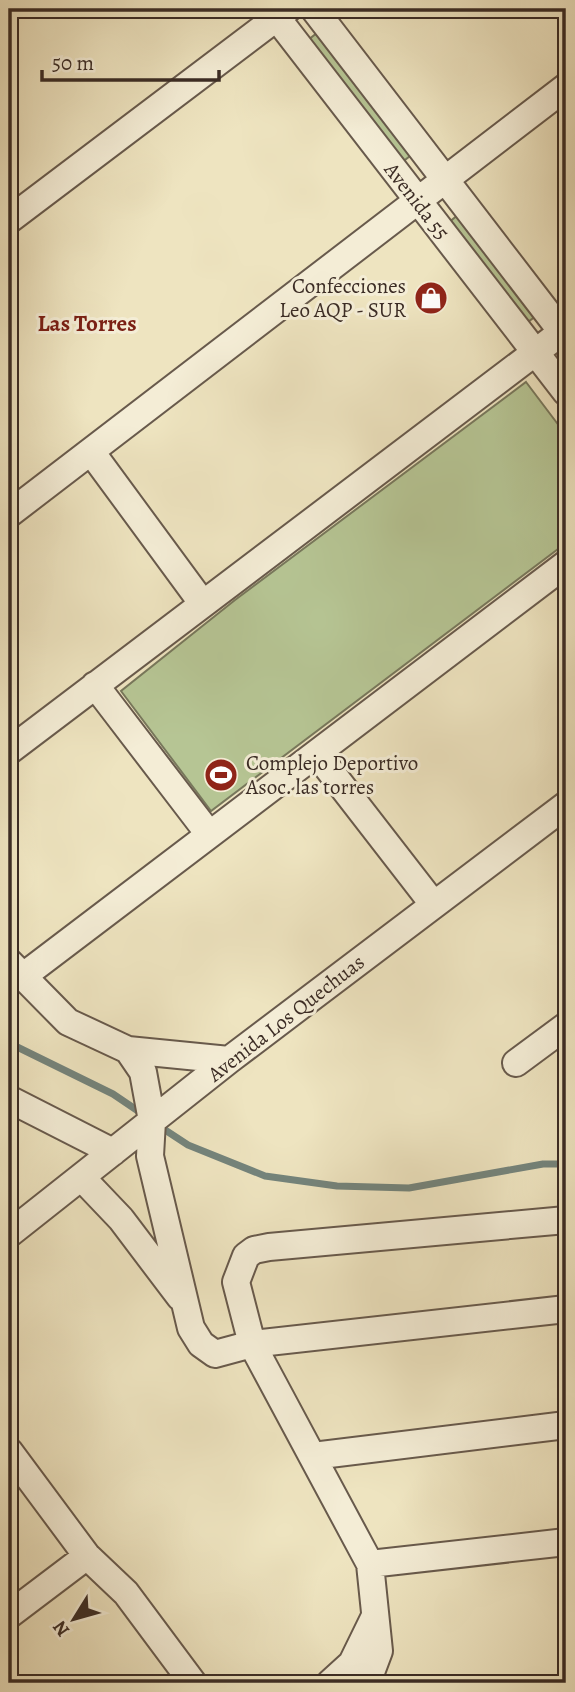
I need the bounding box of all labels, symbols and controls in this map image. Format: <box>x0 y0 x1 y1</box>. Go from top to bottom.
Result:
scale bar <box>42 38 219 82</box>
text: 50 m <box>52 49 94 77</box>
street label: Avenida 55 <box>377 156 456 245</box>
place label: Confecciones Leo AQP - SUR <box>279 272 406 324</box>
shop icon: Confecciones Leo AQP - SUR <box>412 279 450 317</box>
district label: Las Torres <box>37 308 137 339</box>
place label: Complejo Deportivo Asoc. las torres <box>245 749 418 801</box>
sports icon: Complejo Deportivo Asoc. las torres <box>202 756 240 794</box>
street label: Avenida Los Quechuas <box>201 948 370 1089</box>
north arrow <box>38 1584 108 1654</box>
text: N <box>47 1615 76 1642</box>

